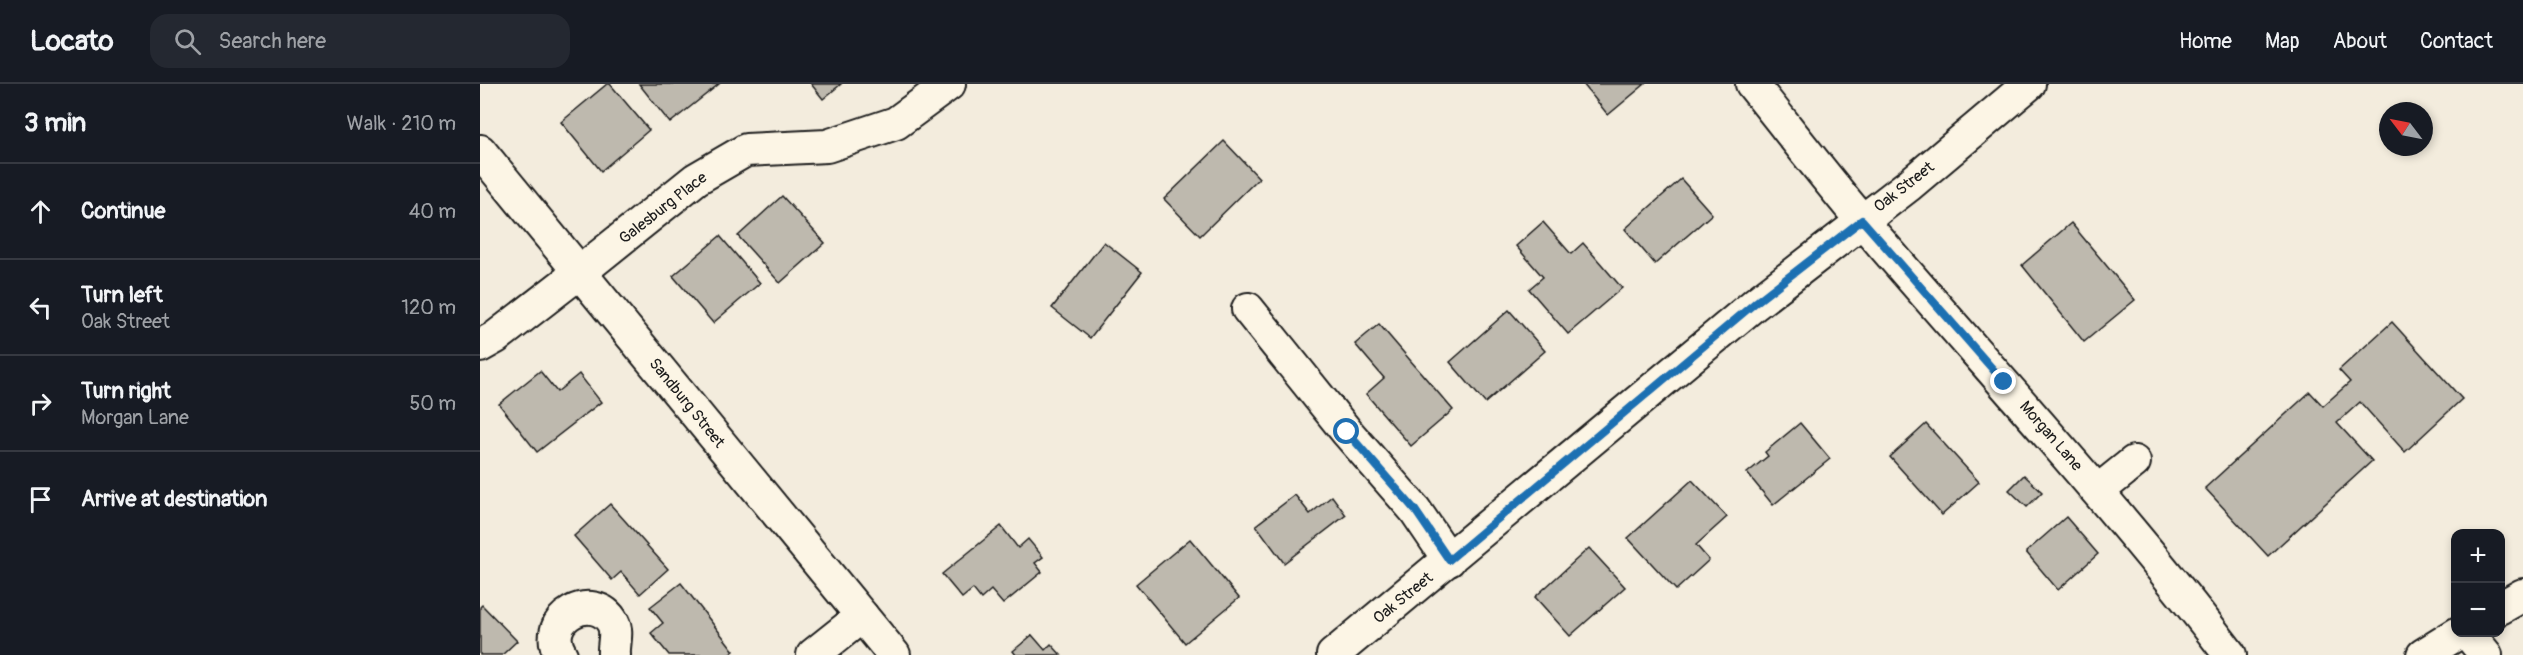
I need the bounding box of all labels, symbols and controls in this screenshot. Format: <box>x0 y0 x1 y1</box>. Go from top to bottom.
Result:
search box <box>150 14 570 68</box>
text: Locato <box>30 24 114 59</box>
icon: search <box>171 25 204 58</box>
text: Search here <box>219 27 326 55</box>
text: Home <box>2179 28 2232 55</box>
text: Map <box>2265 28 2300 55</box>
text: About <box>2333 28 2387 55</box>
text: Contact <box>2420 28 2493 55</box>
north arrow <box>2379 102 2433 156</box>
text: 3 min <box>24 107 86 139</box>
text: Walk · 210 m <box>347 111 456 136</box>
street label: Oak Street <box>1870 157 1939 217</box>
street label: Galesburg Place <box>615 167 711 249</box>
icon: ahead <box>24 195 57 228</box>
text: Continue <box>81 197 165 225</box>
text: 40 m <box>409 199 456 224</box>
text: Turn left <box>81 281 163 309</box>
icon: left <box>24 291 57 324</box>
text: 120 m <box>401 295 456 320</box>
text: Oak Street <box>81 309 170 334</box>
street label: Sandburg Street <box>645 354 730 452</box>
route end <box>1990 368 2016 394</box>
text: Turn right <box>81 377 171 405</box>
icon: right <box>24 387 57 420</box>
text: 50 m <box>409 391 456 416</box>
street label: Morgan Lane <box>2015 397 2087 475</box>
text: Morgan Lane <box>81 405 189 430</box>
route start <box>1333 418 1359 444</box>
icon: arrive <box>24 483 57 516</box>
text: Arrive at destination <box>81 485 267 513</box>
map controls <box>2451 529 2505 637</box>
button: + <box>2451 529 2505 583</box>
street label: Oak Street <box>1369 567 1437 628</box>
button: − <box>2451 583 2505 637</box>

